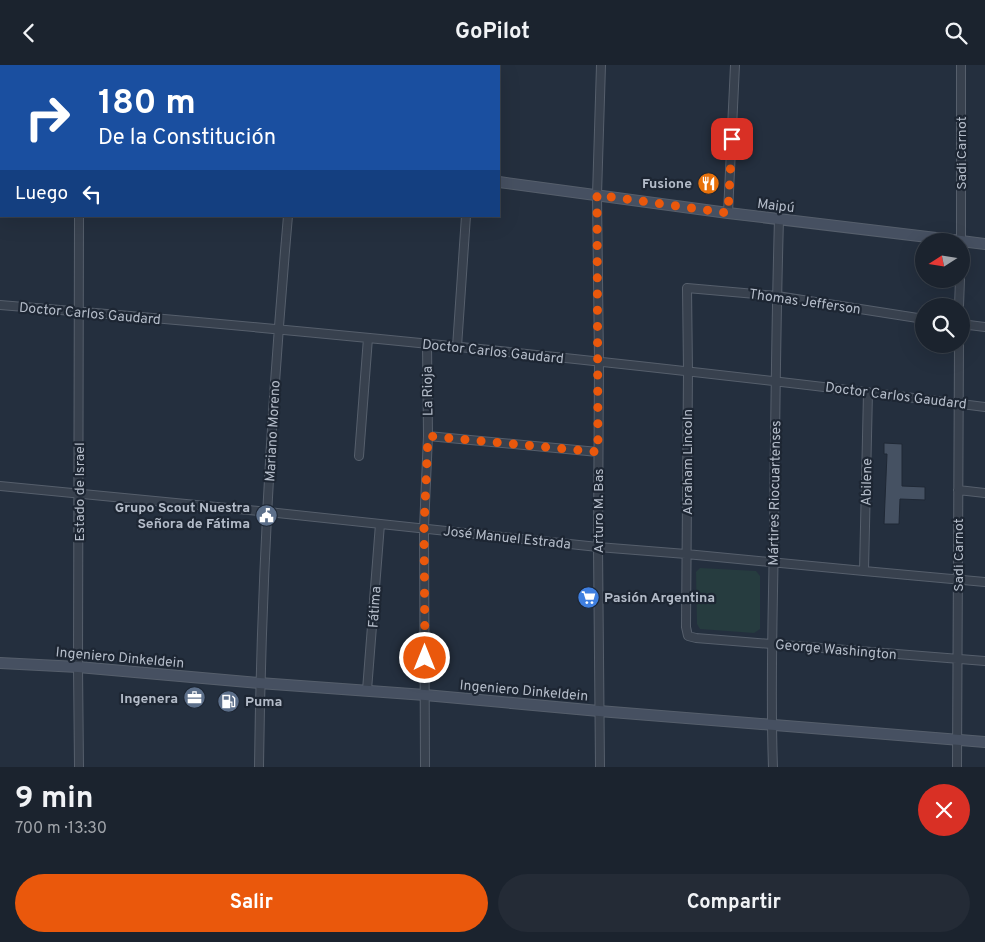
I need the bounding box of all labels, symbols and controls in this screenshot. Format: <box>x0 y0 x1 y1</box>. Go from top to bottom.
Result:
icon: back <box>15 19 43 47</box>
text: GoPilot <box>455 19 530 46</box>
icon: search <box>942 19 970 47</box>
text: 180 m <box>98 82 196 126</box>
icon: right <box>15 85 80 150</box>
street label: Sadi Carnot <box>954 116 971 190</box>
pin <box>711 118 753 160</box>
text: De la Constitución <box>98 125 276 152</box>
icon: arrive <box>718 125 746 153</box>
restaurant icon: Fusione <box>696 171 720 195</box>
place label: Fusione <box>642 176 692 193</box>
icon: left <box>78 180 106 208</box>
text: Luego <box>15 182 68 206</box>
street label: Maipú <box>756 196 795 217</box>
north arrow <box>915 233 970 287</box>
map controls <box>915 233 970 353</box>
street label: Thomas Jefferson <box>748 286 862 319</box>
button: search <box>915 298 970 353</box>
street label: Doctor Carlos Gaudard <box>18 300 161 329</box>
street label: Doctor Carlos Gaudard <box>421 337 564 368</box>
street label: La Rioja <box>420 366 437 416</box>
street label: Doctor Carlos Gaudard <box>824 379 967 414</box>
street label: Mariano Moreno <box>262 380 285 482</box>
street label: Abraham Lincoln <box>680 409 697 515</box>
street label: Mártires Riocuartenses <box>766 420 785 566</box>
street label: Estado de Israel <box>72 442 89 542</box>
street label: Abilene <box>859 458 876 506</box>
street label: Arturo M. Bas <box>591 468 608 554</box>
place label: Grupo Scout Nuestra Señora de Fátima <box>115 500 250 533</box>
public building icon: Grupo Scout Nuestra Señora de Fátima <box>254 503 278 527</box>
street label: Sadi Carnot <box>951 518 968 592</box>
street label: José Manuel Estrada <box>442 523 572 554</box>
supermarket icon: Pasión Argentina <box>576 585 600 609</box>
street label: Fátima <box>366 586 385 629</box>
place label: Pasión Argentina <box>604 590 715 607</box>
position arrow <box>398 631 450 683</box>
street label: George Washington <box>774 637 897 664</box>
street label: Ingeniero Dinkeldein <box>55 644 185 673</box>
street label: Ingeniero Dinkeldein <box>459 677 589 706</box>
office icon: Ingenera <box>182 686 206 710</box>
fuel station icon: Puma <box>217 689 241 713</box>
place label: Ingenera <box>120 691 178 708</box>
place label: Puma <box>245 694 282 711</box>
text: 9 min <box>15 781 93 818</box>
button: close <box>918 784 970 836</box>
text: 700 m · 13:30 <box>15 819 107 839</box>
button: Salir <box>15 874 488 932</box>
button: Compartir <box>498 874 970 932</box>

